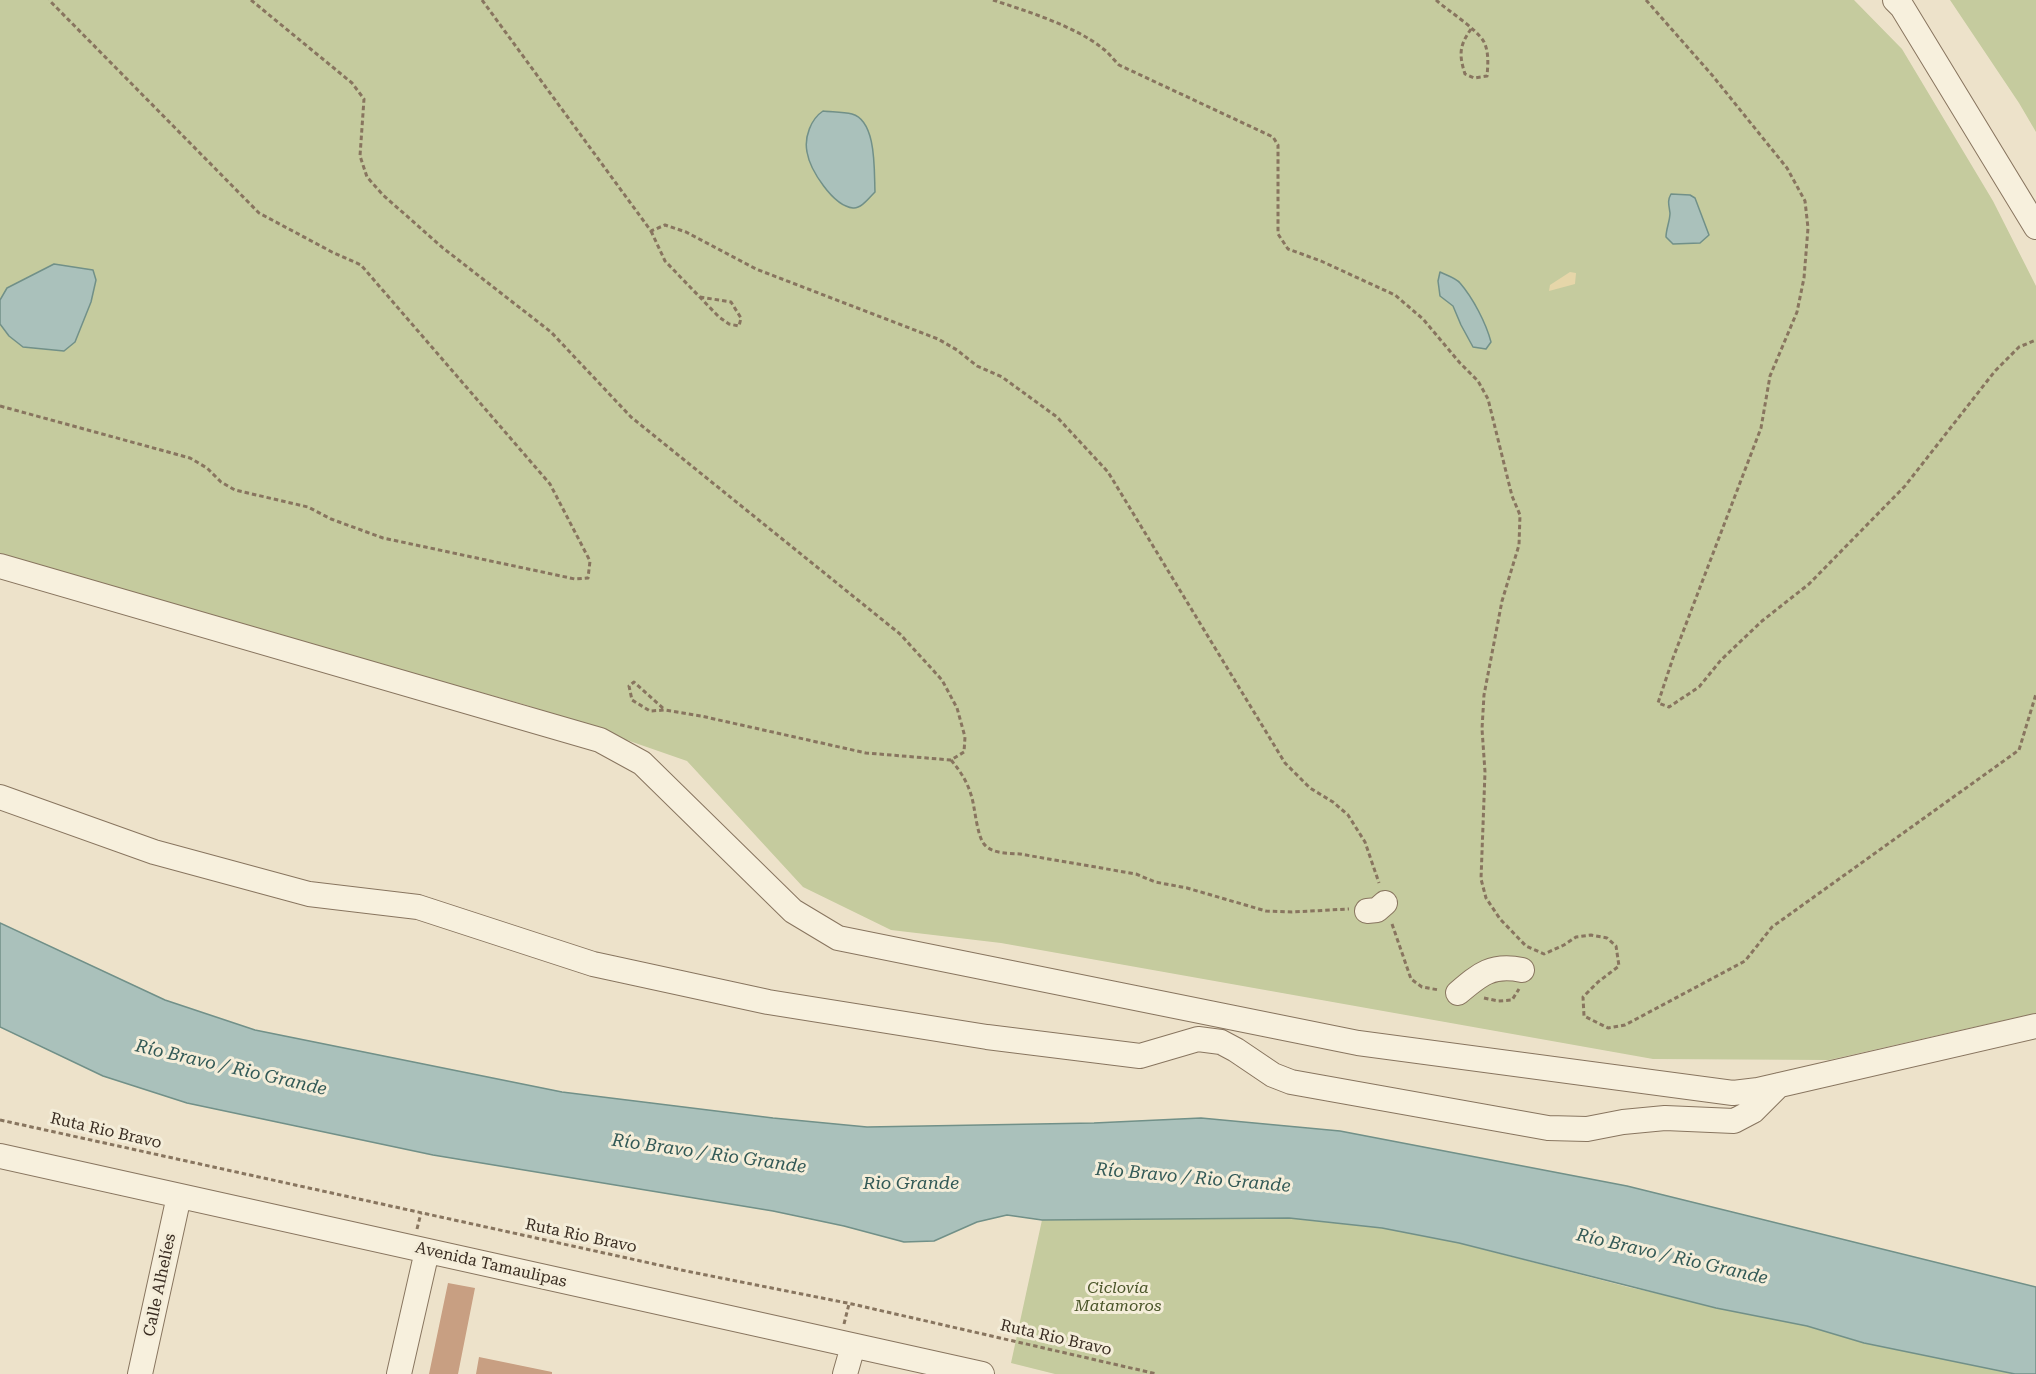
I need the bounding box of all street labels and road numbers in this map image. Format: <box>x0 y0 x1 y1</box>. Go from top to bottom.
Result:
street label: Ruta Rio Bravo <box>48 1109 164 1153</box>
street label: Ruta Rio Bravo <box>523 1215 639 1257</box>
street label: Calle Alhelíes <box>140 1232 180 1338</box>
street label: Avenida Tamaulipas <box>413 1238 569 1292</box>
street label: Ruta Rio Bravo <box>998 1316 1114 1360</box>

